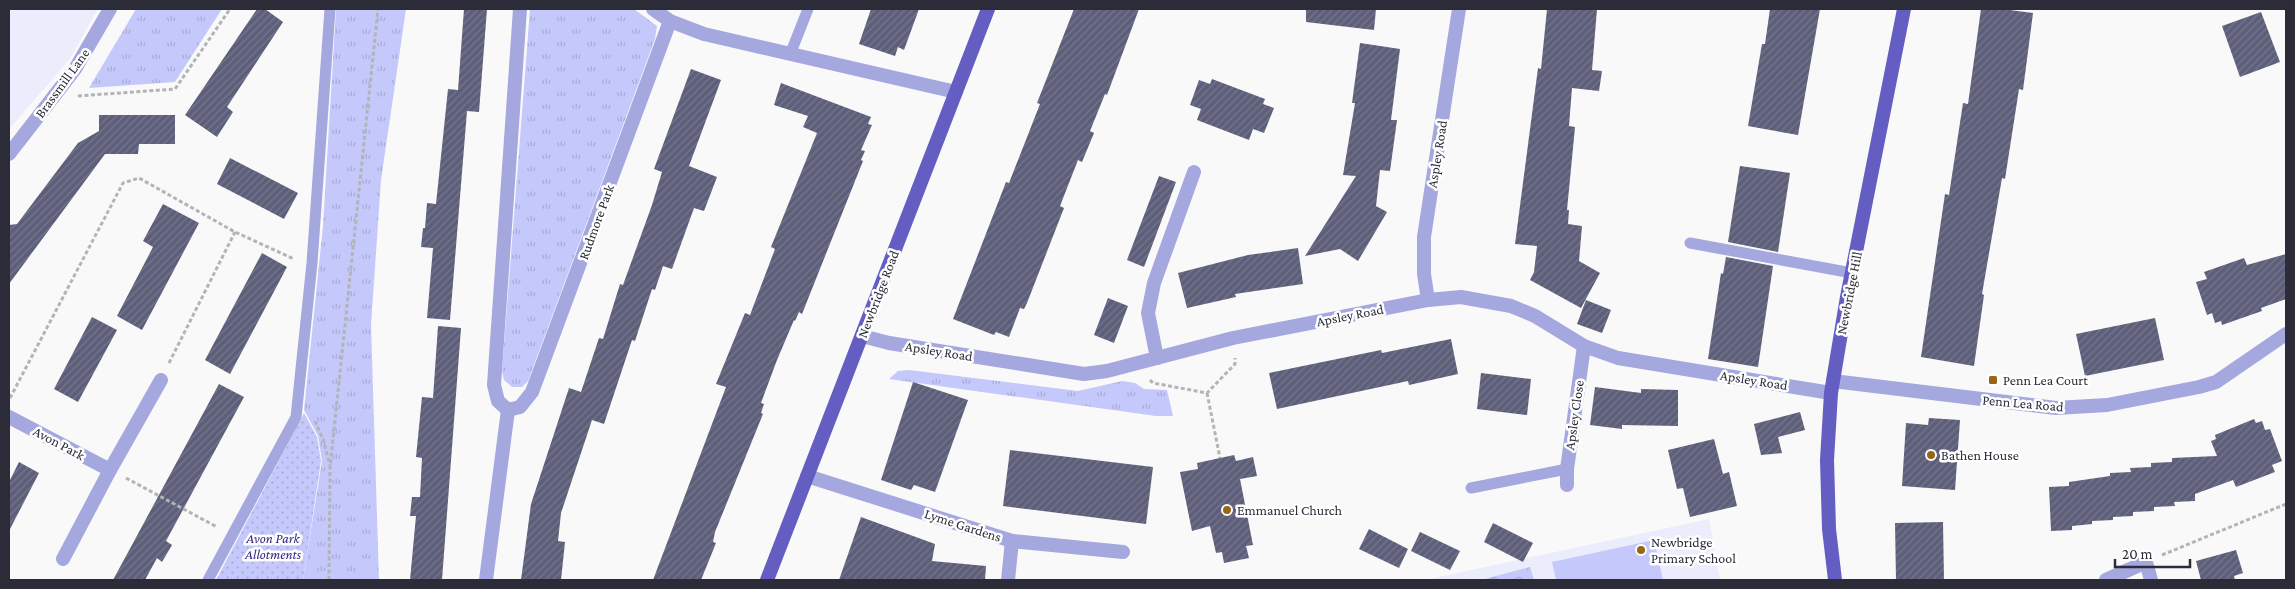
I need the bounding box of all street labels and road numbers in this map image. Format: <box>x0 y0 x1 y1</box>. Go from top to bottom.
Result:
street label: Brassmill Lane <box>31 45 93 121</box>
street label: Aspley Road <box>1424 119 1450 189</box>
street label: Rudmore Park <box>575 182 617 262</box>
street label: Newbridge Road <box>854 247 902 340</box>
street label: Newbridge Hill <box>1833 250 1865 336</box>
street label: Apsley Road <box>1315 301 1386 329</box>
street label: Apsley Road <box>904 338 974 364</box>
street label: Apsley Road <box>1719 367 1789 393</box>
street label: Apsley Close <box>1561 379 1587 451</box>
street label: Penn Lea Road <box>1982 391 2065 415</box>
street label: Avon Park <box>31 423 88 463</box>
street label: Lyme Gardens <box>923 505 1003 545</box>

